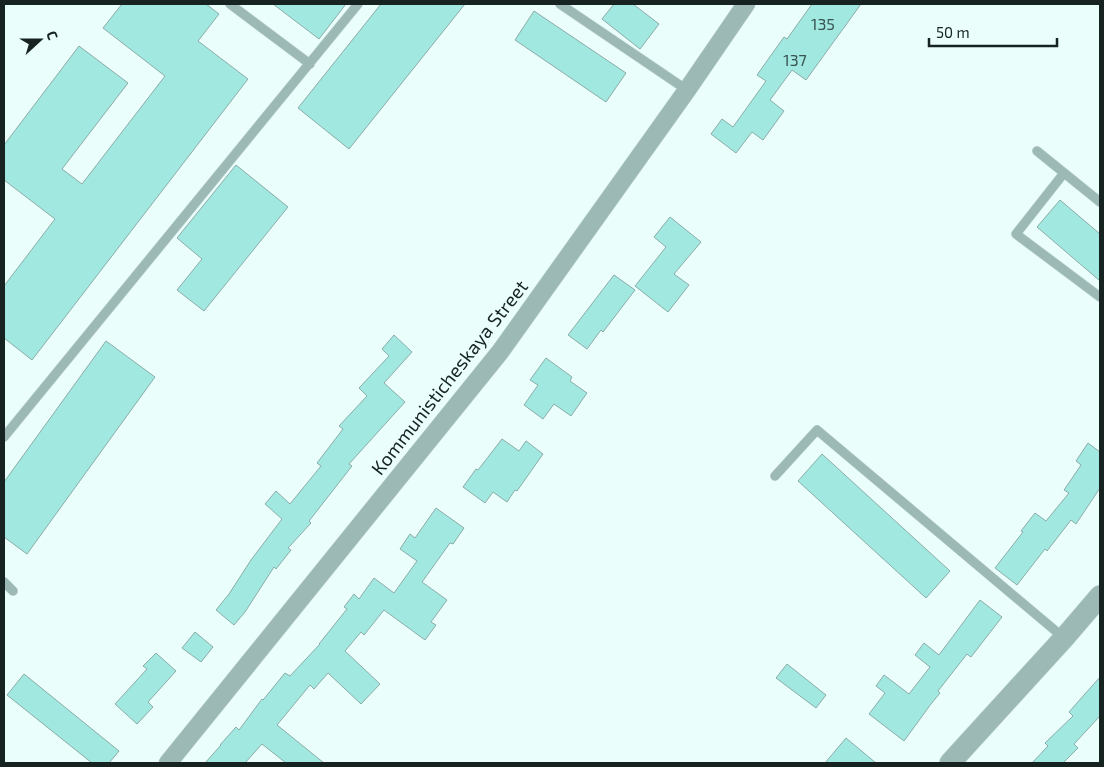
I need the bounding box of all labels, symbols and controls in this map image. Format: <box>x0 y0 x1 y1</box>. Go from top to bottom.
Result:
house number: 135 <box>811 14 835 33</box>
north arrow <box>15 15 65 65</box>
scale bar <box>929 15 1056 47</box>
text: 50 m <box>936 23 970 41</box>
text: С <box>43 28 62 42</box>
house number: 137 <box>783 50 807 69</box>
street label: Kommunisticheskaya Street <box>366 275 532 479</box>

